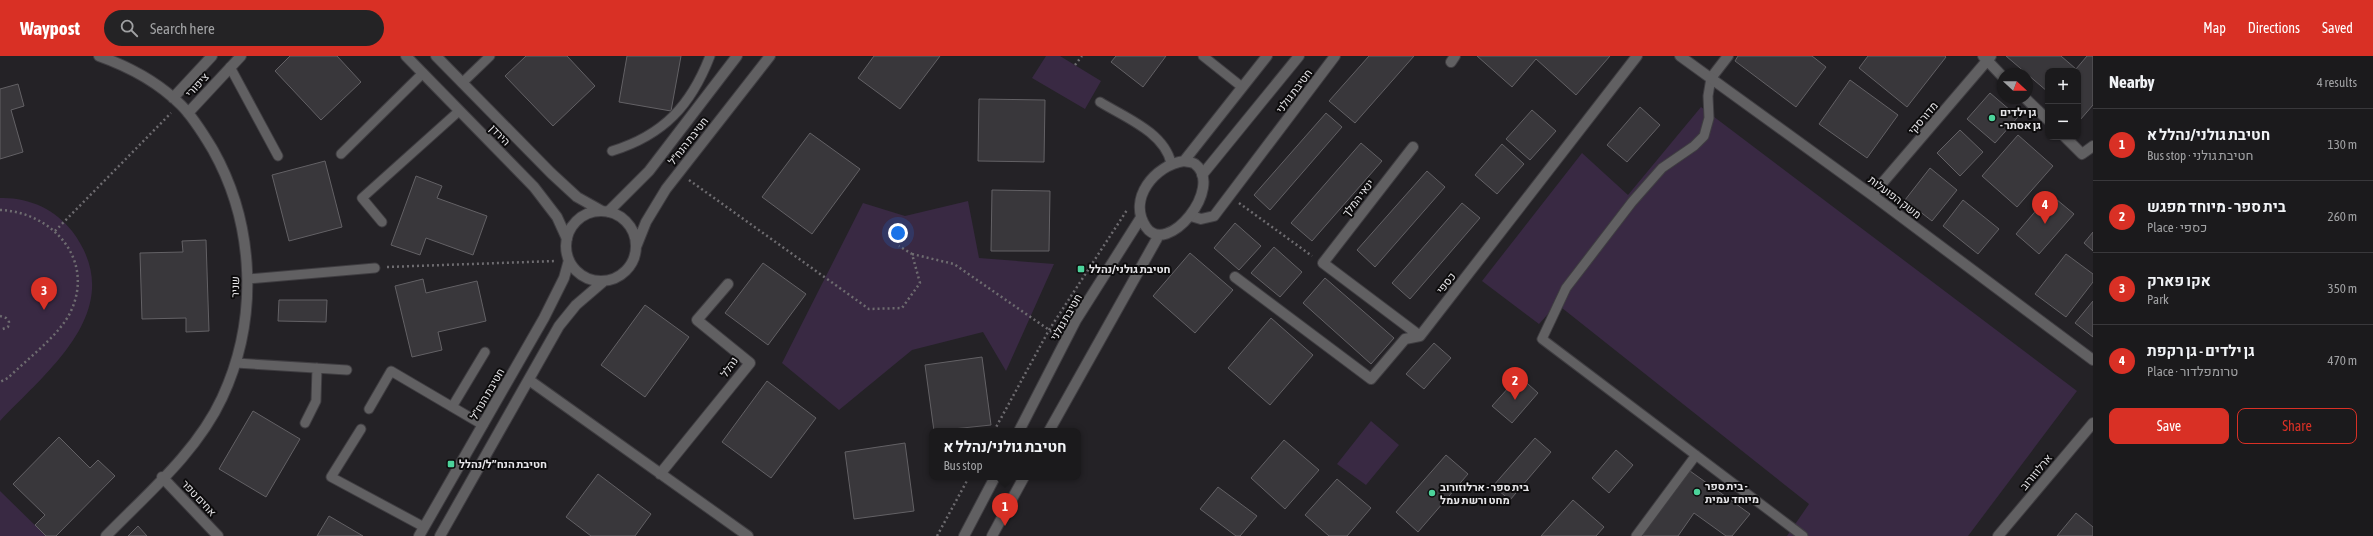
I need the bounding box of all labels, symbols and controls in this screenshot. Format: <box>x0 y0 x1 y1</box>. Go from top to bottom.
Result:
search box <box>104 10 384 46</box>
text: Waypost <box>20 17 80 39</box>
icon: search <box>118 17 140 39</box>
text: Search here <box>150 20 215 37</box>
text: Map <box>2203 20 2226 36</box>
text: Directions <box>2248 20 2300 36</box>
text: Saved <box>2322 20 2353 36</box>
street label: חטיבת גולני <box>1274 67 1314 115</box>
north arrow <box>1997 68 2033 104</box>
map controls <box>2045 68 2081 140</box>
button: + <box>2045 68 2081 104</box>
street label: ציפורי <box>183 71 211 99</box>
text: Nearby <box>2109 72 2155 92</box>
text: 4 results <box>2317 75 2357 90</box>
street label: מדורסקי <box>1906 100 1940 136</box>
button: − <box>2045 104 2081 140</box>
place label: גן ילדים - גן אסתר <box>2000 106 2041 131</box>
marker: גן ילדים - גן אסתר <box>1987 113 1997 123</box>
street label: חטיבת הנח״ל <box>666 115 710 167</box>
street label: הירדן <box>487 122 513 148</box>
text: חטיבת גולני/נהלל א <box>2147 126 2270 143</box>
text: 1 <box>2119 137 2125 152</box>
text: 130 m <box>2328 137 2357 152</box>
text: Bus stop · חטיבת גולני <box>2147 148 2253 163</box>
street label: משק הפועלות <box>1866 173 1924 221</box>
street label: ינאי המלך <box>1340 177 1376 219</box>
pin: 4 <box>2032 191 2058 224</box>
text: בית ספר - מיוחד מפגש <box>2147 198 2286 215</box>
text: 2 <box>2119 209 2125 224</box>
text: 260 m <box>2328 209 2357 224</box>
text: Place · כספי <box>2147 220 2207 235</box>
your location <box>888 223 908 243</box>
place label: חטיבת גולני/נהלל <box>1089 263 1170 275</box>
marker: חטיבת גולני/נהלל <box>1076 264 1086 274</box>
street label: כספי <box>1434 270 1458 296</box>
text: אקו פארק <box>2147 272 2211 289</box>
street label: שניר <box>229 276 241 298</box>
pin: 3 <box>31 277 57 310</box>
text: 3 <box>2119 281 2125 296</box>
text: 350 m <box>2328 281 2357 296</box>
street label: חטיבת גולני <box>1048 292 1084 342</box>
text: Park <box>2147 292 2169 307</box>
text: גן ילדים - גן רקפת <box>2147 342 2255 359</box>
text: 4 <box>2119 353 2125 368</box>
text: 470 m <box>2328 353 2357 368</box>
street label: נהלל <box>718 355 740 379</box>
text: Place · טרומפלדור <box>2147 364 2238 379</box>
street label: חטיבת הנח"ל <box>467 366 507 422</box>
pin: 2 <box>1502 367 1528 400</box>
button: Save <box>2109 408 2229 444</box>
button: Share <box>2237 408 2357 444</box>
popup <box>929 428 1081 480</box>
text: חטיבת גולני/נהלל א <box>943 438 1067 455</box>
street label: ארלוזורוב <box>2018 452 2054 492</box>
place label: חטיבת הנח״ל/נהלל <box>459 458 547 470</box>
text: Bus stop <box>943 458 983 473</box>
marker: חטיבת הנח״ל/נהלל <box>446 459 456 469</box>
street label: אחים טפר <box>179 478 219 518</box>
place label: בית ספר - מיוחד עמית <box>1705 480 1759 505</box>
place label: בית ספר - ארלוזורוב מחט ורשת עמל <box>1440 481 1529 506</box>
marker: בית ספר - מיוחד עמית <box>1692 487 1702 497</box>
marker: בית ספר - ארלוזורוב מחט ורשת עמל <box>1427 488 1437 498</box>
pin: 1 <box>992 493 1018 526</box>

